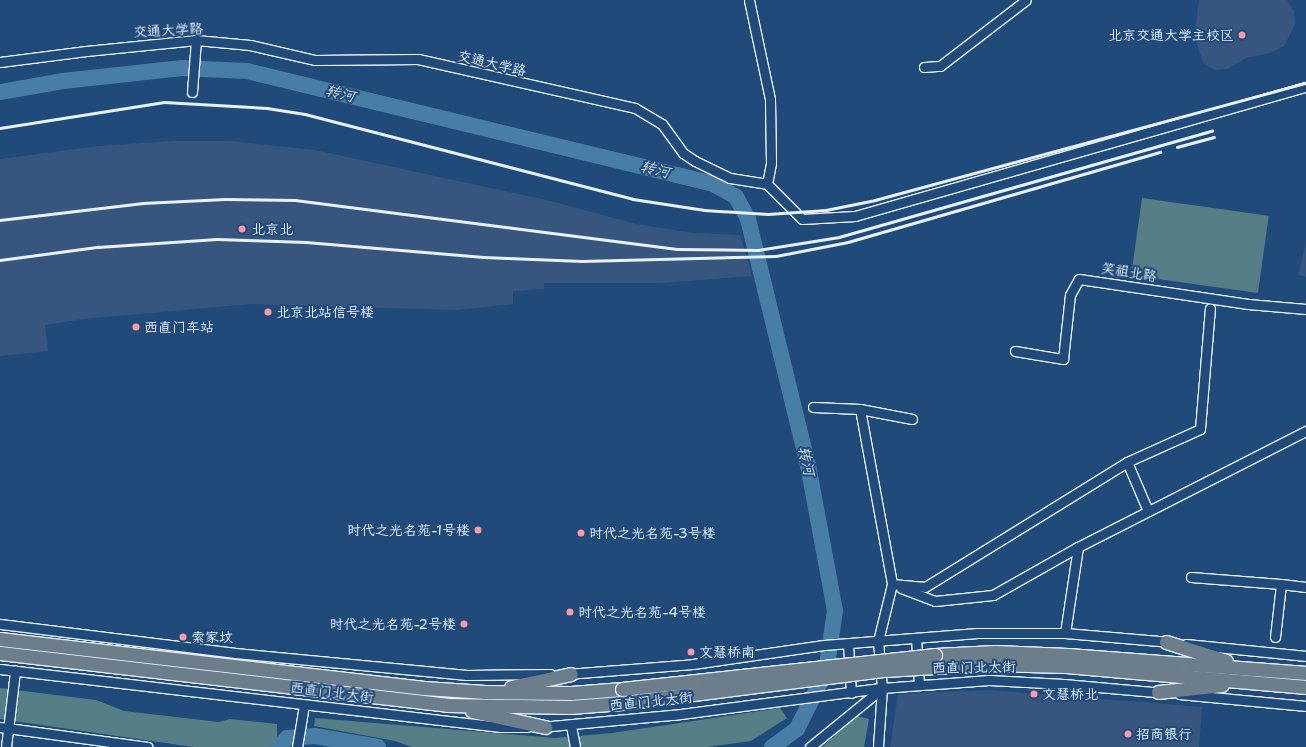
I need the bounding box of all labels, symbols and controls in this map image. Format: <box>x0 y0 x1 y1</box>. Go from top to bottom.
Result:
street label: 交通大学路 <box>133 20 203 40</box>
place label: 北京交通大学主校区 <box>1108 27 1234 43</box>
marker: 北京交通大学主校区 <box>1237 30 1247 40</box>
street label: 交通大学路 <box>456 47 528 79</box>
water label: 转河 <box>323 82 357 106</box>
water label: 转河 <box>638 158 672 182</box>
place label: 北京北 <box>251 221 293 237</box>
marker: 北京北 <box>236 223 248 235</box>
street label: 笑祖北路 <box>1100 259 1158 285</box>
place label: 北京北站信号楼 <box>276 304 374 320</box>
marker: 北京北站信号楼 <box>263 307 273 317</box>
place label: 西直门车站 <box>144 319 214 335</box>
marker: 西直门车站 <box>131 322 141 332</box>
water label: 转河 <box>794 444 818 478</box>
place label: 时代之光名苑-1号楼 <box>347 522 470 538</box>
marker: 时代之光名苑-1号楼 <box>473 525 483 535</box>
place label: 时代之光名苑-3号楼 <box>589 525 716 541</box>
marker: 时代之光名苑-3号楼 <box>576 528 586 538</box>
place label: 时代之光名苑-4号楼 <box>578 604 706 620</box>
marker: 时代之光名苑-4号楼 <box>565 607 575 617</box>
place label: 时代之光名苑-2号楼 <box>330 616 456 632</box>
marker: 时代之光名苑-2号楼 <box>459 619 469 629</box>
place label: 索家坟 <box>191 629 233 645</box>
marker: 索家坟 <box>178 632 188 642</box>
place label: 文慧桥南 <box>699 644 755 660</box>
marker: 文慧桥南 <box>686 647 696 657</box>
street label: 西直门北大街 <box>932 658 1016 676</box>
street label: 西直门北大街 <box>289 679 375 705</box>
place label: 文慧桥北 <box>1042 686 1098 702</box>
street label: 西直门北大街 <box>608 688 694 714</box>
marker: 文慧桥北 <box>1029 689 1039 699</box>
place label: 招商银行 <box>1136 726 1192 742</box>
marker: 招商银行 <box>1123 729 1133 739</box>

